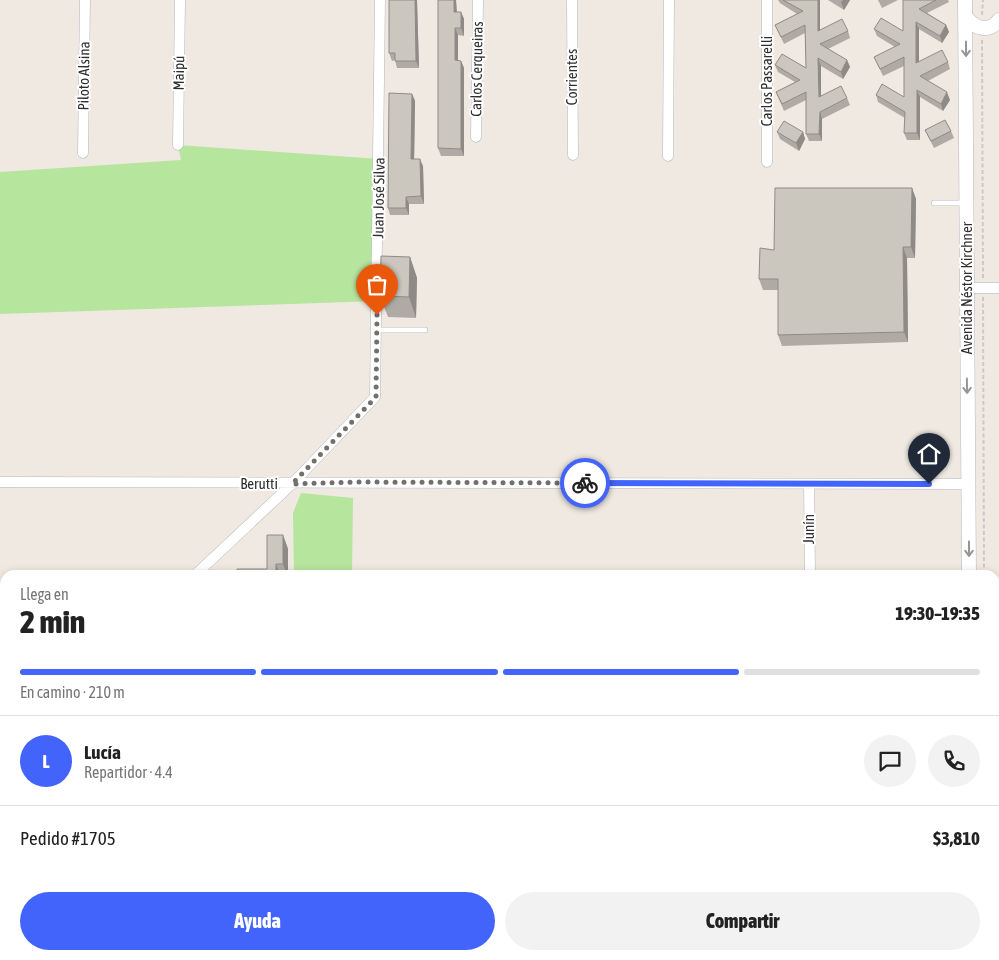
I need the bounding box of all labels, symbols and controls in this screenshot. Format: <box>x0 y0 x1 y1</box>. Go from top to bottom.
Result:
street label: Carlos Cerqueiras <box>467 21 486 117</box>
street label: Carlos Passarelli <box>758 36 775 126</box>
one-way arrow <box>961 40 971 56</box>
street label: Piloto Alsina <box>74 41 93 111</box>
street label: Corrientes <box>563 49 580 105</box>
street label: Maipú <box>170 55 187 91</box>
street label: Juan José Silva <box>369 157 388 239</box>
street label: Avenida Néstor Kirchner <box>958 221 975 354</box>
pin <box>356 264 398 315</box>
icon: bag <box>363 271 391 299</box>
one-way arrow <box>963 378 972 394</box>
pin <box>908 433 950 484</box>
icon: home <box>915 440 943 468</box>
courier <box>560 458 610 508</box>
icon: bike <box>571 469 599 497</box>
street label: Berutti <box>240 475 278 492</box>
street label: Junín <box>800 514 817 544</box>
one-way arrow <box>964 540 974 556</box>
text: Llega en <box>20 585 69 603</box>
text: 19:30–19:35 <box>895 602 980 624</box>
text: 2 min <box>20 603 85 640</box>
text: En camino · 210 m <box>20 683 125 701</box>
button: chat <box>864 735 916 787</box>
button: phone <box>928 735 980 787</box>
text: Lucía <box>84 741 121 763</box>
text: L <box>42 750 50 772</box>
text: Repartidor · 4.4 <box>84 763 173 781</box>
text: Pedido #1705 <box>20 827 116 849</box>
text: $3,810 <box>933 827 980 849</box>
button: Ayuda <box>20 892 495 950</box>
button: Compartir <box>505 892 980 950</box>

